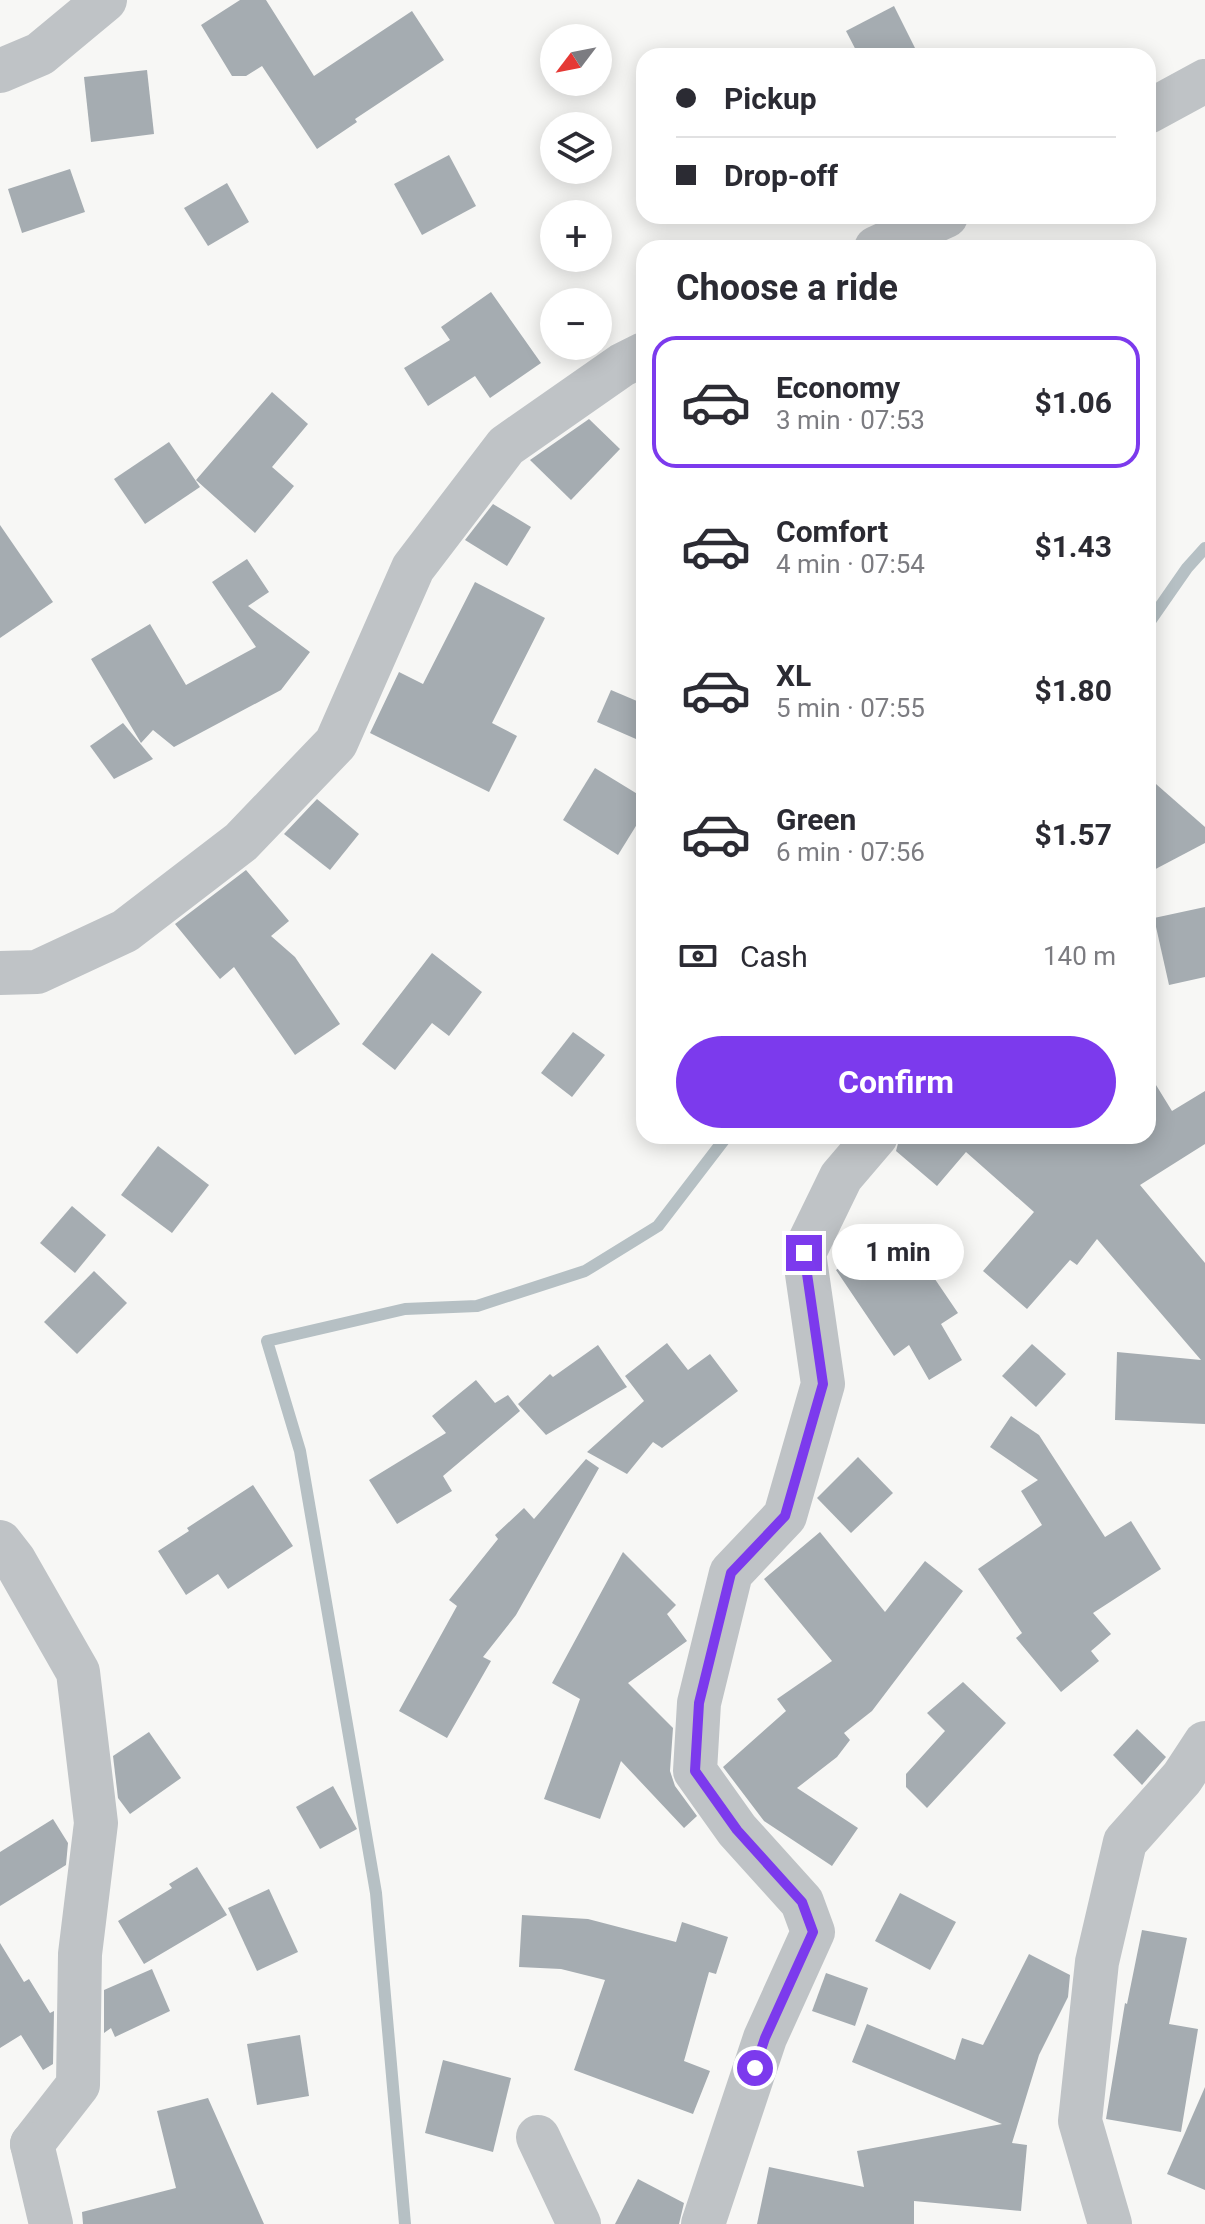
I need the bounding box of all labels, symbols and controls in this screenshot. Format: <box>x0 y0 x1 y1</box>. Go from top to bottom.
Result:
north arrow <box>540 24 612 96</box>
map controls <box>540 24 612 360</box>
text: Pickup <box>724 81 817 116</box>
button: layers <box>540 112 612 184</box>
text: Drop-off <box>724 158 838 193</box>
button: + <box>540 200 612 272</box>
text: Choose a ride <box>676 267 898 309</box>
button: − <box>540 288 612 360</box>
icon: car <box>680 366 752 438</box>
text: Economy <box>776 370 900 405</box>
text: $1.06 <box>1034 385 1112 420</box>
text: 3 min · 07:53 <box>776 405 925 435</box>
icon: car <box>680 510 752 582</box>
text: Comfort <box>776 514 888 549</box>
text: $1.43 <box>1034 529 1112 564</box>
text: 4 min · 07:54 <box>776 549 925 579</box>
icon: car <box>680 654 752 726</box>
text: XL <box>776 658 811 693</box>
text: $1.80 <box>1034 673 1112 708</box>
text: 5 min · 07:55 <box>776 693 925 723</box>
icon: car <box>680 798 752 870</box>
text: Green <box>776 802 856 837</box>
text: $1.57 <box>1034 817 1112 852</box>
text: 6 min · 07:56 <box>776 837 925 867</box>
icon: cash <box>676 934 720 978</box>
text: Cash <box>740 939 808 974</box>
text: 140 m <box>1043 941 1116 971</box>
button: Confirm <box>676 1036 1116 1128</box>
callout: 1 min <box>832 1225 964 1281</box>
route end <box>786 1235 822 1271</box>
text: 1 min <box>865 1237 931 1267</box>
route start <box>737 2050 773 2086</box>

